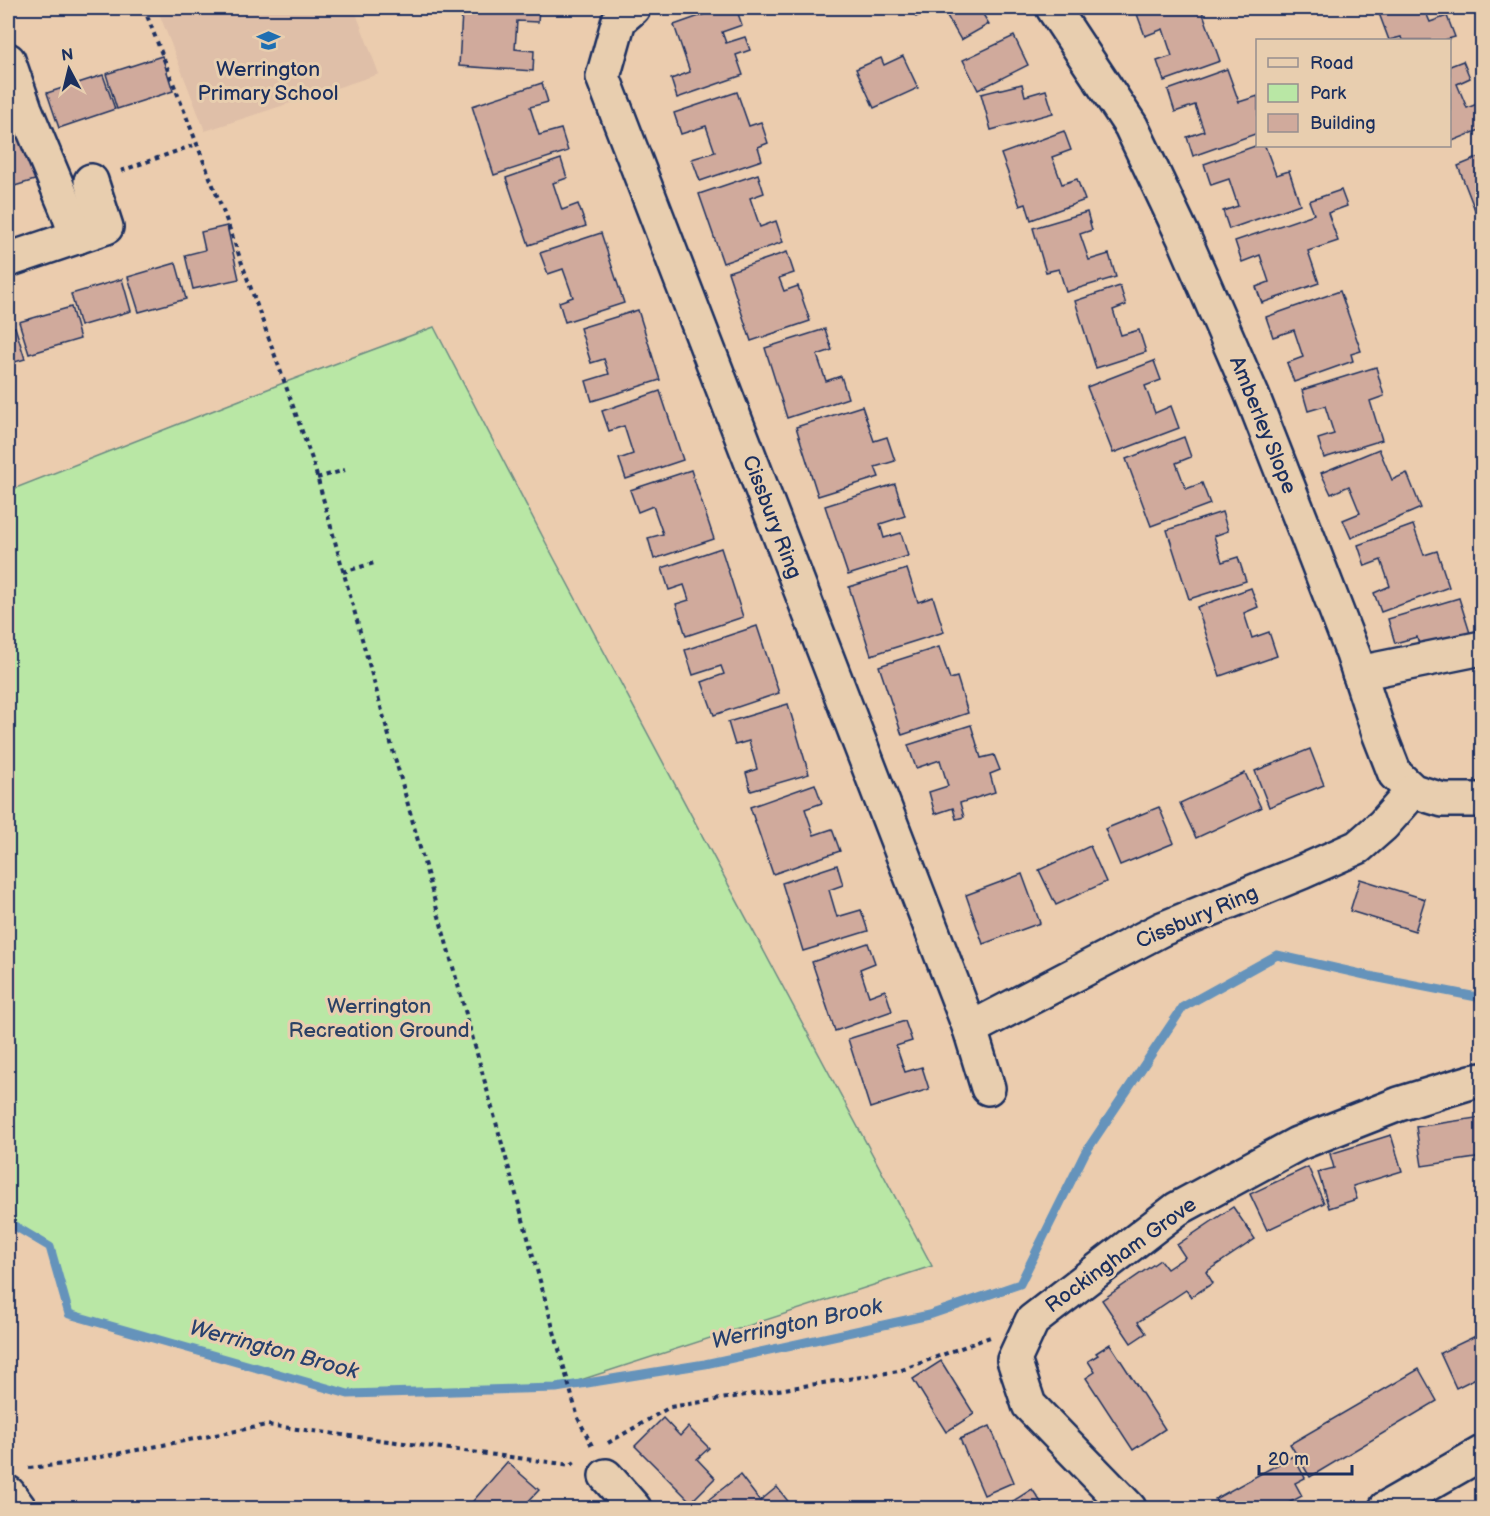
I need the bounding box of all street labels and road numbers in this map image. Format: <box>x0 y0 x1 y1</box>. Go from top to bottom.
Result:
street label: Amberley Slope <box>1224 353 1302 497</box>
street label: Cissbury Ring <box>737 452 807 582</box>
street label: Cissbury Ring <box>1132 880 1262 954</box>
street label: Rockingham Grove <box>1041 1192 1201 1318</box>

